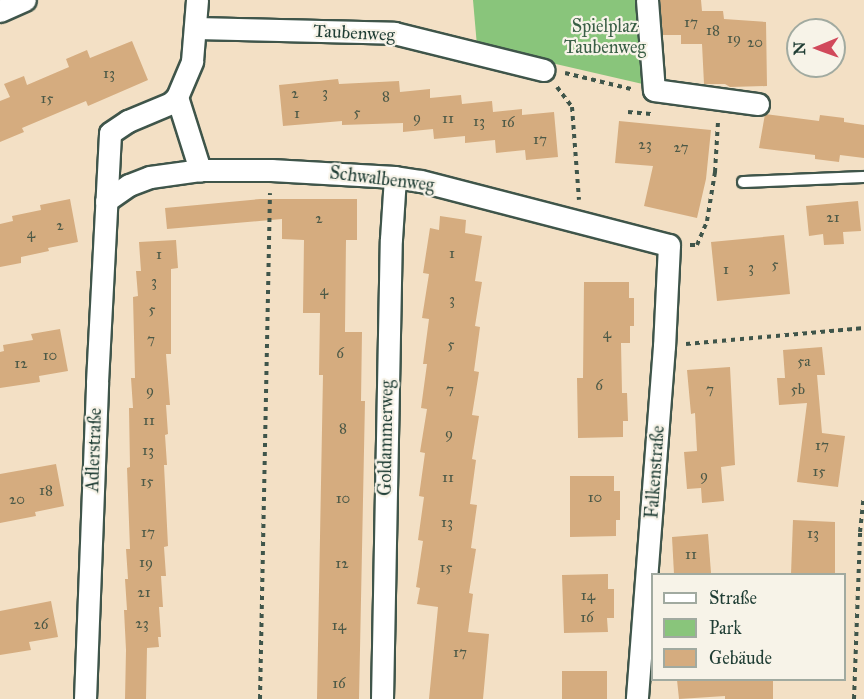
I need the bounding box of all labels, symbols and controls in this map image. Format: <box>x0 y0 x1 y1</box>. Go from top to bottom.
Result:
house number: 17 <box>684 14 698 32</box>
park label: Spielplaz Taubenweg <box>564 16 646 58</box>
north arrow <box>786 18 846 78</box>
street label: Taubenweg <box>313 20 395 46</box>
house number: 18 <box>706 22 720 40</box>
house number: 19 <box>727 30 741 48</box>
house number: 20 <box>747 34 763 52</box>
text: N <box>790 41 809 55</box>
house number: 13 <box>103 65 115 83</box>
house number: 3 <box>322 84 328 102</box>
house number: 2 <box>291 85 299 103</box>
house number: 8 <box>382 88 390 106</box>
house number: 15 <box>41 90 53 108</box>
house number: 5 <box>354 104 360 122</box>
house number: 1 <box>294 105 300 123</box>
house number: 9 <box>413 109 421 127</box>
house number: 11 <box>442 110 454 128</box>
house number: 13 <box>473 113 485 131</box>
house number: 16 <box>501 114 515 132</box>
house number: 17 <box>533 131 547 149</box>
house number: 23 <box>638 136 652 154</box>
house number: 27 <box>674 139 688 157</box>
street label: Schwalbenweg <box>328 162 436 196</box>
house number: 21 <box>826 209 840 227</box>
house number: 2 <box>315 210 323 228</box>
house number: 2 <box>56 217 64 235</box>
house number: 4 <box>27 225 35 243</box>
house number: 1 <box>449 245 455 263</box>
house number: 1 <box>156 246 162 264</box>
house number: 5 <box>772 256 778 274</box>
house number: 3 <box>748 259 754 277</box>
house number: 1 <box>723 261 729 279</box>
house number: 3 <box>151 273 157 291</box>
house number: 4 <box>320 282 328 300</box>
house number: 3 <box>449 291 455 309</box>
house number: 5 <box>149 301 155 319</box>
house number: 4 <box>603 325 611 343</box>
house number: 7 <box>147 331 155 349</box>
house number: 5 <box>448 336 454 354</box>
house number: 6 <box>336 345 344 363</box>
house number: 10 <box>43 347 57 365</box>
house number: 5a <box>797 353 811 371</box>
house number: 12 <box>14 355 28 373</box>
house number: 6 <box>595 377 603 395</box>
street label: Goldammerweg <box>374 380 398 496</box>
house number: 7 <box>446 381 454 399</box>
house number: 7 <box>706 381 714 399</box>
house number: 5b <box>791 381 805 399</box>
house number: 9 <box>146 382 154 400</box>
street label: Adlerstraße <box>82 408 106 492</box>
house number: 11 <box>143 412 155 430</box>
house number: 8 <box>339 420 347 438</box>
house number: 9 <box>445 425 453 443</box>
street label: Falkenstraße <box>641 425 669 519</box>
house number: 17 <box>815 437 829 455</box>
house number: 13 <box>142 442 154 460</box>
house number: 15 <box>813 463 825 481</box>
house number: 9 <box>700 467 708 485</box>
house number: 11 <box>442 469 454 487</box>
house number: 15 <box>141 473 153 491</box>
house number: 18 <box>39 482 53 500</box>
house number: 10 <box>588 489 602 507</box>
house number: 10 <box>336 490 350 508</box>
house number: 20 <box>9 491 25 509</box>
house number: 13 <box>441 514 453 532</box>
house number: 17 <box>141 524 155 542</box>
house number: 13 <box>807 525 819 543</box>
house number: 11 <box>685 546 697 564</box>
house number: 19 <box>139 554 153 572</box>
house number: 12 <box>335 555 349 573</box>
house number: 15 <box>440 559 452 577</box>
legend <box>651 573 846 681</box>
house number: 21 <box>137 584 151 602</box>
house number: 14 <box>581 587 595 605</box>
text: Straße <box>709 587 757 609</box>
house number: 16 <box>580 609 594 627</box>
house number: 23 <box>135 615 149 633</box>
house number: 26 <box>33 616 49 634</box>
house number: 14 <box>332 617 346 635</box>
text: Park <box>709 617 742 639</box>
house number: 17 <box>453 644 467 662</box>
text: Gebäude <box>709 647 772 669</box>
house number: 16 <box>332 675 346 693</box>

